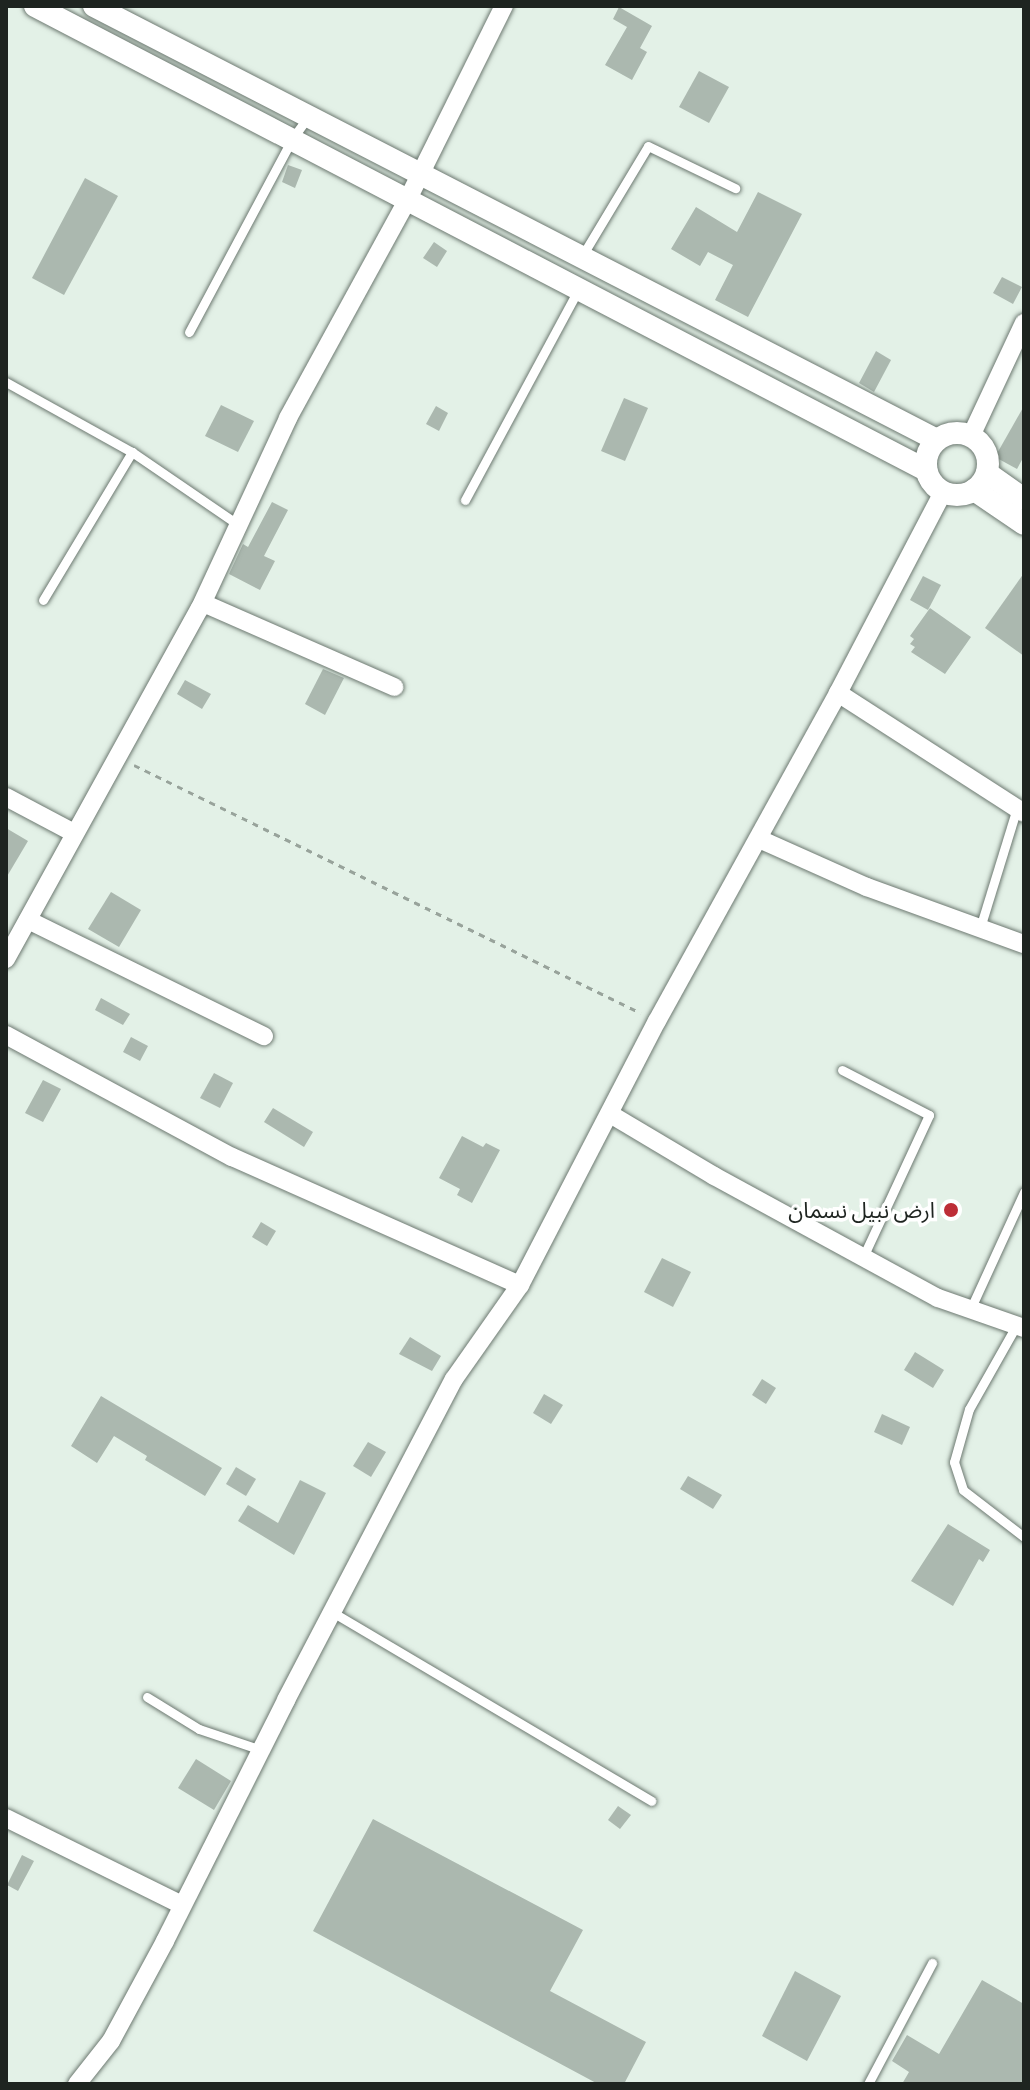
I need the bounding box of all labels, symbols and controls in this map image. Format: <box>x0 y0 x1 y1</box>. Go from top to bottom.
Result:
place label: ارض نبيل نسمان <box>788 1197 935 1223</box>
marker: ارض نبيل نسمان <box>942 1201 960 1219</box>

